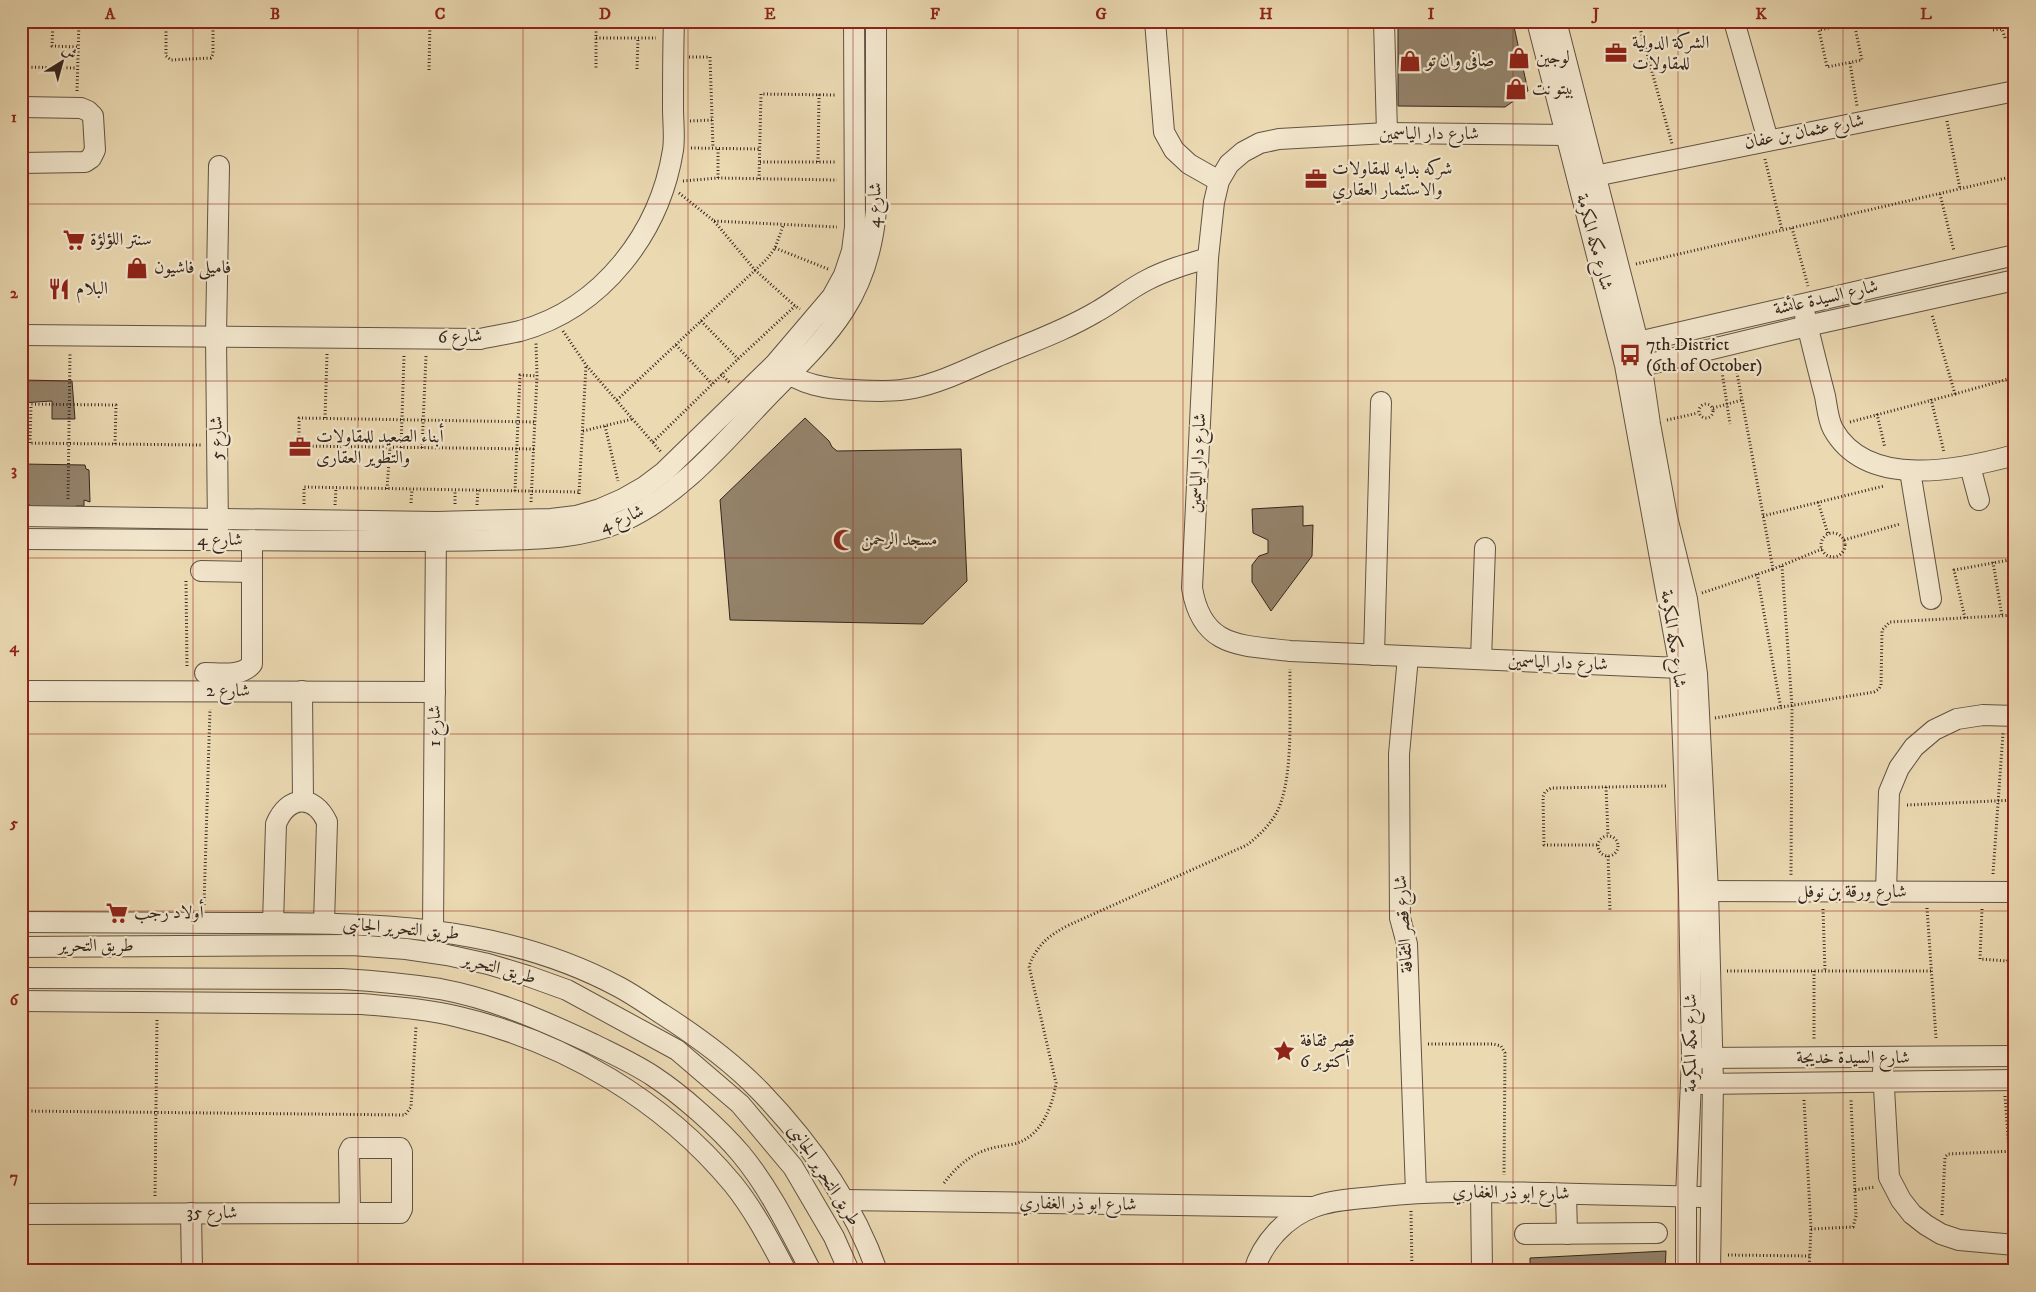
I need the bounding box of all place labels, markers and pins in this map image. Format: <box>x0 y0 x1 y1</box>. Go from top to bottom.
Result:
place label: الشركة الدولية للمقاولات <box>1632 31 1709 75</box>
office icon: الشركة الدولية للمقاولات <box>1603 40 1629 66</box>
shop icon: لوجين <box>1506 45 1532 71</box>
place label: لوجين <box>1536 47 1570 69</box>
shop icon: صافى وان تو <box>1397 48 1423 74</box>
place label: صافى وان تو <box>1424 50 1494 72</box>
shop icon: بيتو نت <box>1503 76 1529 102</box>
place label: بيتو نت <box>1532 78 1574 100</box>
place label: شركه بدايه للمقاولات والاستثمار العقاري <box>1332 157 1452 204</box>
office icon: شركه بدايه للمقاولات والاستثمار العقاري <box>1303 166 1329 192</box>
supermarket icon: سنتر اللؤلؤة <box>61 227 87 253</box>
place label: سنتر اللؤلؤة <box>90 229 152 251</box>
shop icon: فاميلى فاشيون <box>124 255 150 281</box>
place label: فاميلى فاشيون <box>154 257 231 280</box>
restaurant icon: البلام <box>46 276 72 302</box>
place label: البلام <box>76 278 108 304</box>
place label: 7th District (6th of October) <box>1646 334 1762 377</box>
bus stop icon: 7th District (6th of October) <box>1617 342 1643 368</box>
place label: أبناء الصعيد للمقاولات والتطوير العقارى <box>316 423 445 469</box>
office icon: أبناء الصعيد للمقاولات والتطوير العقارى <box>287 434 313 460</box>
mosque icon: مسجد الرحمن <box>831 527 857 553</box>
place label: مسجد الرحمن <box>861 529 937 551</box>
place label: أولاد رجب <box>134 899 205 924</box>
supermarket icon: أولاد رجب <box>104 900 130 926</box>
place label: قصر ثقافة 6 أكتوبر <box>1300 1030 1355 1073</box>
place icon: قصر ثقافة 6 أكتوبر <box>1271 1038 1297 1064</box>

